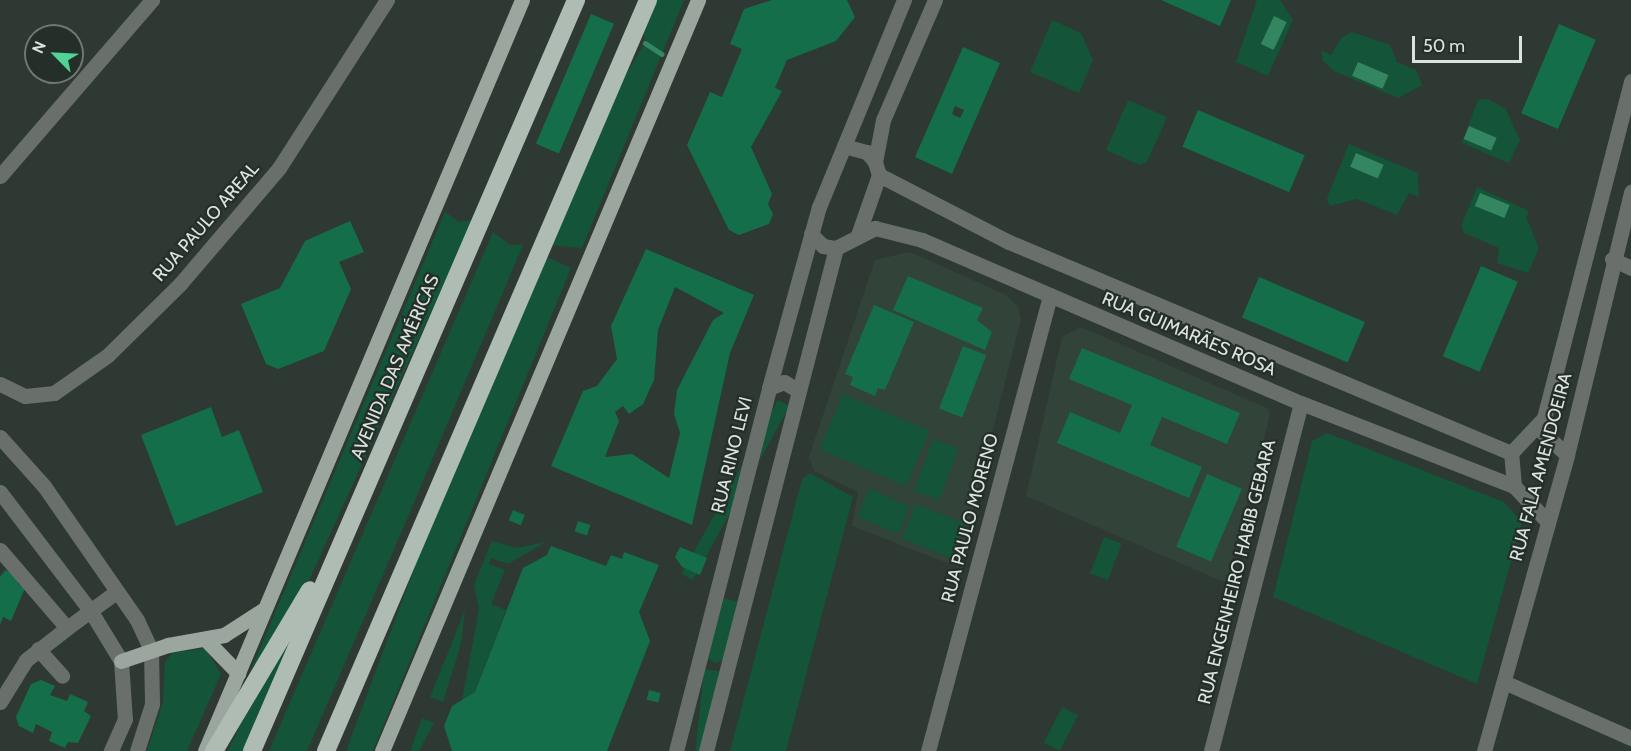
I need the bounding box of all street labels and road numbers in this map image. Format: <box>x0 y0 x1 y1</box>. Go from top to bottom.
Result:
street label: RUA PAULO AREAL <box>148 158 264 286</box>
street label: AVENIDA DAS AMÉRICAS <box>346 271 444 463</box>
street label: RUA GUIMARÃES ROSA <box>1099 288 1279 380</box>
street label: RUA FALA AMENDOEIRA <box>1505 370 1577 564</box>
street label: RUA RINO LEVI <box>707 394 757 516</box>
street label: RUA PAULO MORENO <box>937 431 1003 605</box>
street label: RUA ENGENHEIRO HABIB GEBARA <box>1194 437 1280 707</box>

